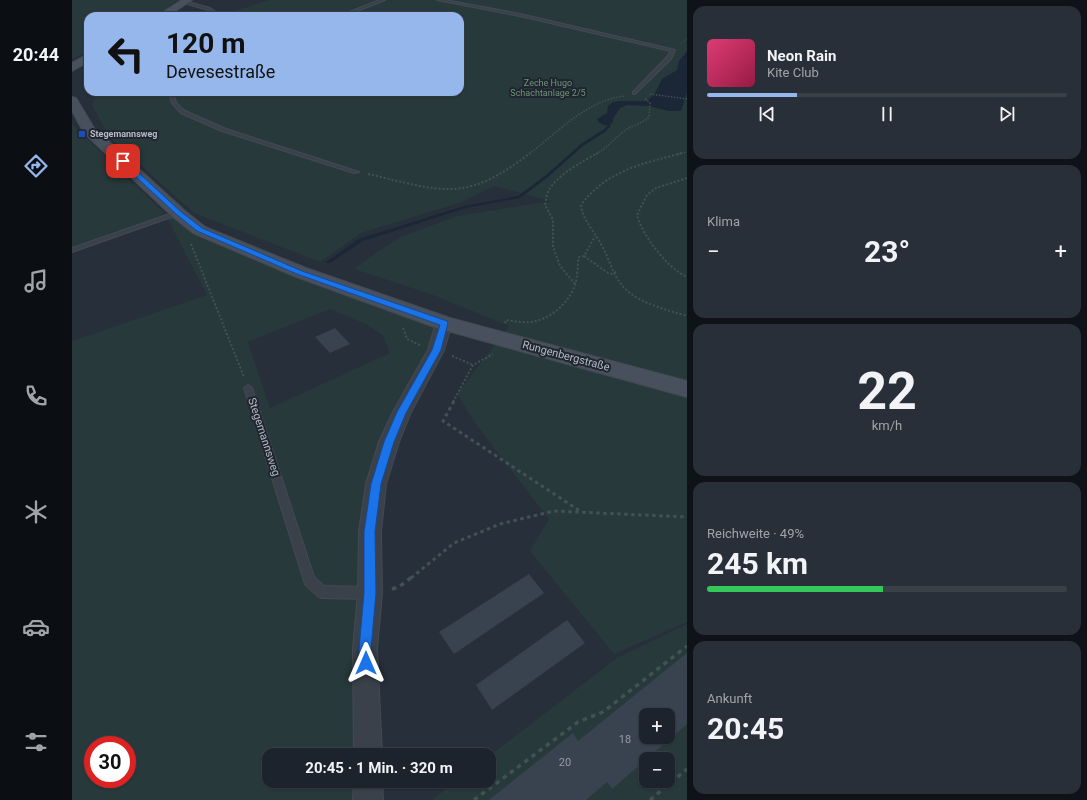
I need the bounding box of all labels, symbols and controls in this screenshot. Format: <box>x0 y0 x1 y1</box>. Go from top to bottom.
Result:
text: 120 m <box>166 27 245 60</box>
icon: left <box>100 28 152 80</box>
text: 20:44 <box>13 44 59 65</box>
text: Neon Rain <box>767 47 836 65</box>
text: Devesestraße <box>166 61 275 82</box>
text: Kite Club <box>767 65 819 80</box>
park label: Zeche Hugo Schachtanlage 2/5 <box>510 78 586 98</box>
icon: previous <box>756 103 778 125</box>
icon: pause <box>876 103 898 125</box>
icon: next <box>996 103 1018 125</box>
marker: Stegemannsweg <box>77 129 87 139</box>
place label: Stegemannsweg <box>90 129 157 139</box>
pin <box>106 144 140 178</box>
icon: arrive <box>112 150 134 172</box>
icon: directions <box>22 152 50 180</box>
text: Klima <box>707 214 740 229</box>
text: 23° <box>864 234 910 269</box>
text: − <box>707 239 720 264</box>
text: + <box>1055 239 1067 264</box>
icon: music <box>22 267 50 295</box>
street label: Rungenbergstraße <box>521 338 611 374</box>
text: 22 <box>857 361 917 422</box>
icon: phone <box>22 382 50 410</box>
street label: Stegemannsweg <box>245 396 283 478</box>
text: km/h <box>872 418 902 433</box>
icon: climate <box>22 498 50 526</box>
text: Reichweite · 49% <box>707 526 804 541</box>
text: 245 km <box>707 546 808 581</box>
icon: car <box>22 613 50 641</box>
position arrow <box>345 642 387 684</box>
text: Ankunft <box>707 691 752 706</box>
map controls <box>639 708 675 788</box>
button: + <box>639 708 675 744</box>
text: 20:45 <box>707 711 784 746</box>
icon: filters <box>22 728 50 756</box>
house number: 18 <box>619 733 631 746</box>
speed limit sign: 30 <box>84 736 136 788</box>
button: − <box>639 752 675 788</box>
house number: 20 <box>559 756 571 769</box>
text: 20:45 · 1 Min. · 320 m <box>305 759 453 777</box>

